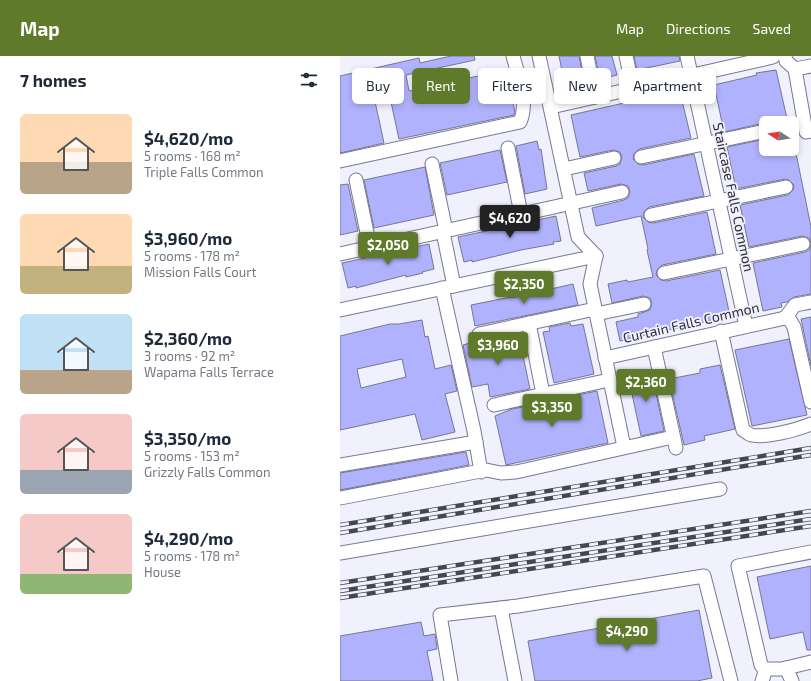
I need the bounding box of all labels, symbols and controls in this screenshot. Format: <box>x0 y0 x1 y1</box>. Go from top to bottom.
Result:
text: Map <box>20 17 60 40</box>
text: Map <box>616 20 644 37</box>
text: Directions <box>666 20 731 37</box>
text: Saved <box>753 20 791 37</box>
chip: Buy <box>352 68 404 104</box>
chip: Rent <box>412 68 470 104</box>
chip: Filters <box>478 68 546 104</box>
chip: New <box>554 68 611 104</box>
chip: Apartment <box>619 68 716 104</box>
icon: filters <box>298 69 320 91</box>
text: 7 homes <box>20 70 87 90</box>
north arrow <box>759 116 799 156</box>
map controls <box>759 116 799 156</box>
street label: Staircase Falls Common <box>710 121 758 273</box>
text: $4,620/mo <box>144 128 233 148</box>
icon: home <box>52 130 100 178</box>
text: 5 rooms · 168 m² <box>144 148 241 164</box>
text: Triple Falls Common <box>144 164 264 180</box>
pin: $4,620 <box>477 205 543 239</box>
text: $4,620 <box>489 210 531 226</box>
text: $3,960/mo <box>144 228 232 248</box>
icon: home <box>52 230 100 278</box>
pin: $2,050 <box>355 232 421 266</box>
text: $2,050 <box>367 237 409 253</box>
text: 5 rooms · 178 m² <box>144 248 240 264</box>
text: Mission Falls Court <box>144 264 256 280</box>
pin: $2,350 <box>491 271 557 305</box>
text: $2,350 <box>504 276 545 292</box>
street label: Curtain Falls Common <box>621 298 761 346</box>
text: $2,360/mo <box>144 328 232 348</box>
icon: home <box>52 330 100 378</box>
pin: $3,960 <box>465 332 531 366</box>
text: $3,960 <box>477 337 519 353</box>
text: 3 rooms · 92 m² <box>144 348 235 364</box>
text: Wapama Falls Terrace <box>144 364 274 380</box>
pin: $2,360 <box>613 369 679 403</box>
text: $2,360 <box>625 374 667 390</box>
pin: $3,350 <box>519 394 585 428</box>
text: $3,350 <box>532 399 572 415</box>
text: $3,350/mo <box>144 428 231 448</box>
icon: home <box>52 430 100 478</box>
text: 5 rooms · 153 m² <box>144 448 240 464</box>
text: Grizzly Falls Common <box>144 464 271 480</box>
text: $4,290/mo <box>144 528 233 548</box>
icon: home <box>52 530 100 578</box>
text: 5 rooms · 178 m² <box>144 548 240 564</box>
text: House <box>144 564 181 580</box>
pin: $4,290 <box>594 618 660 652</box>
text: $4,290 <box>606 623 648 639</box>

